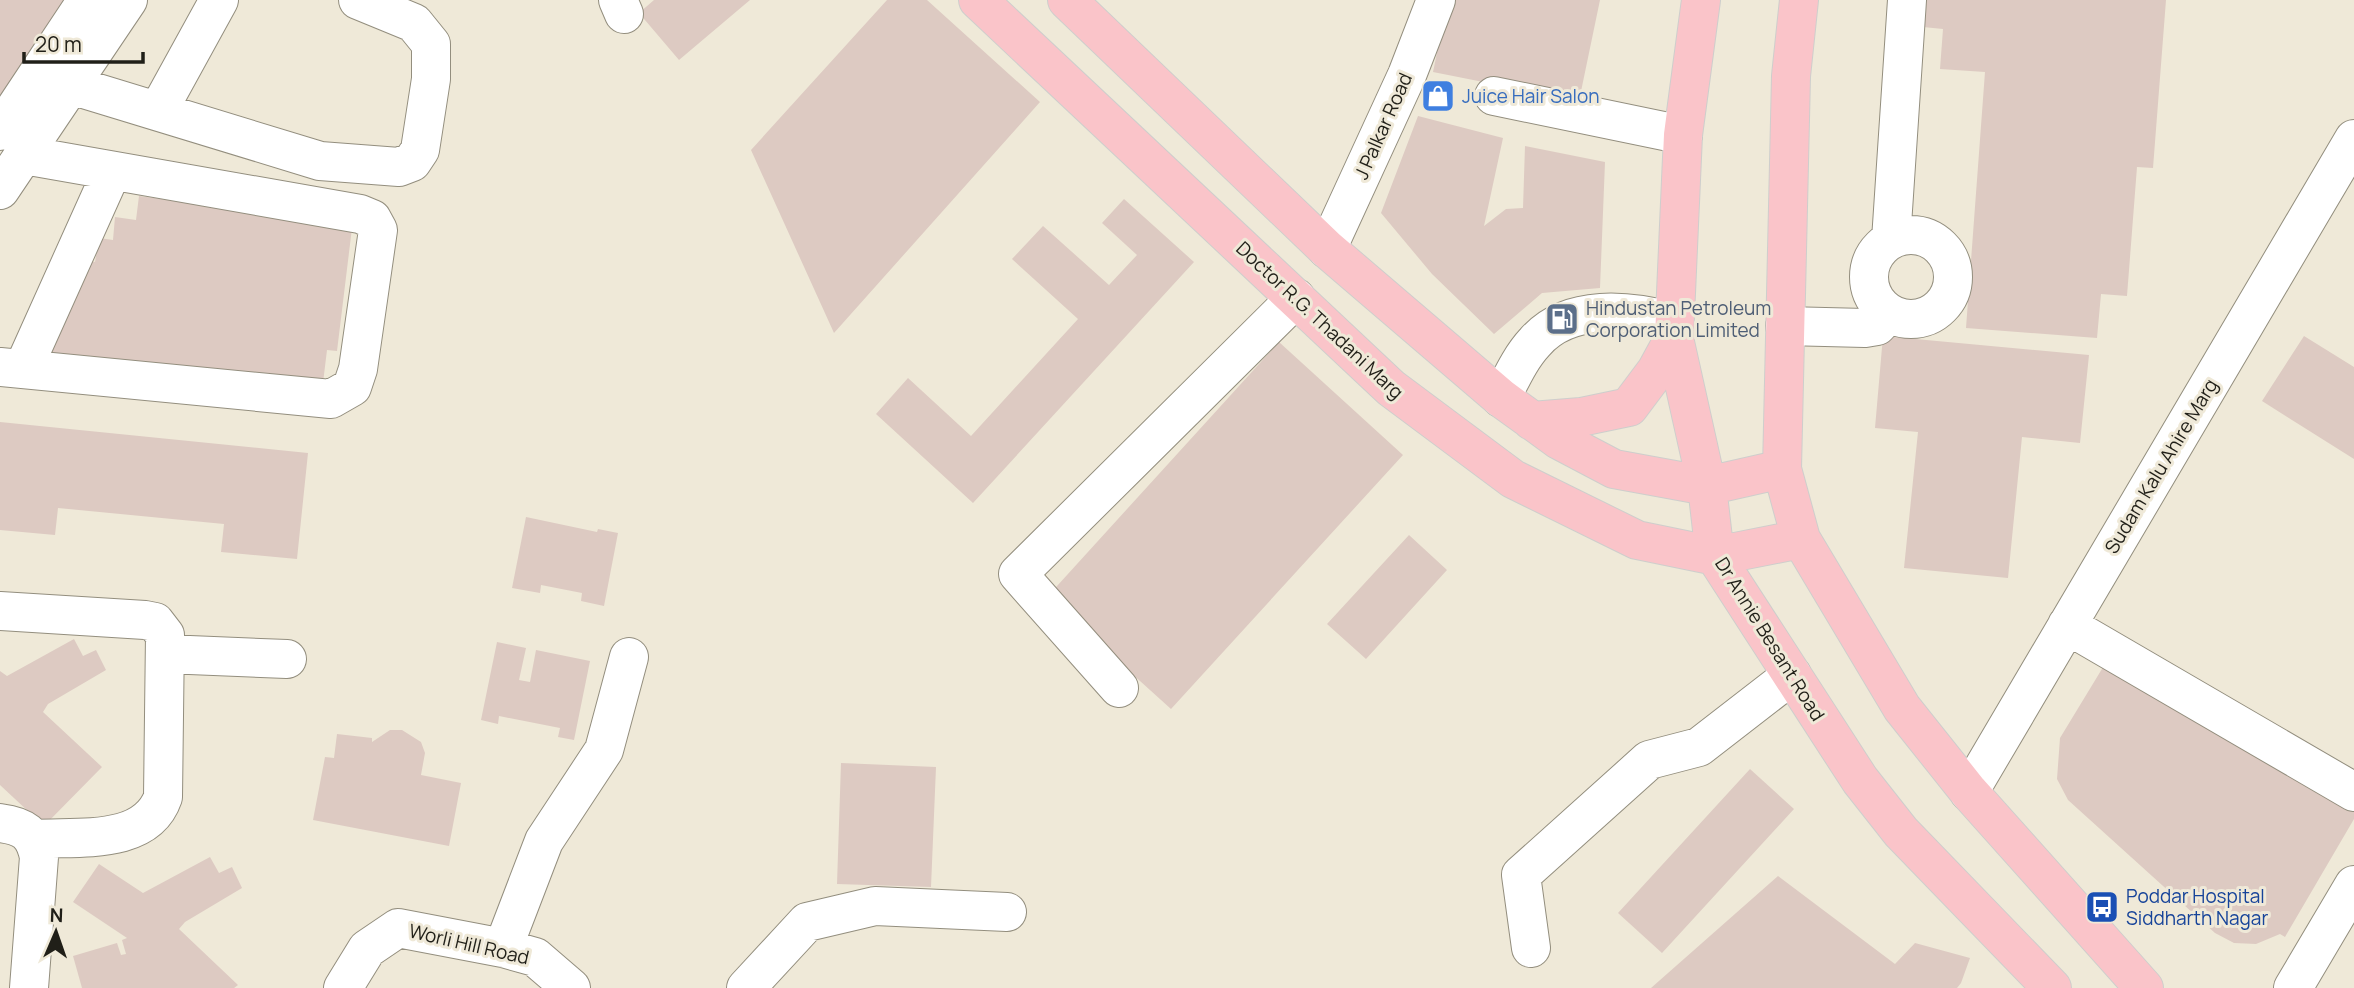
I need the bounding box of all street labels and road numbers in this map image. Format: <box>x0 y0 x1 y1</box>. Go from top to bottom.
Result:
street label: J Palkar Road <box>1348 69 1418 183</box>
street label: Doctor R.G. Thadani Marg <box>1231 235 1409 405</box>
street label: Sudam Kalu Ahire Marg <box>2098 374 2224 558</box>
street label: Dr Annie Besant Road <box>1709 552 1831 726</box>
street label: Worli Hill Road <box>406 918 532 970</box>

